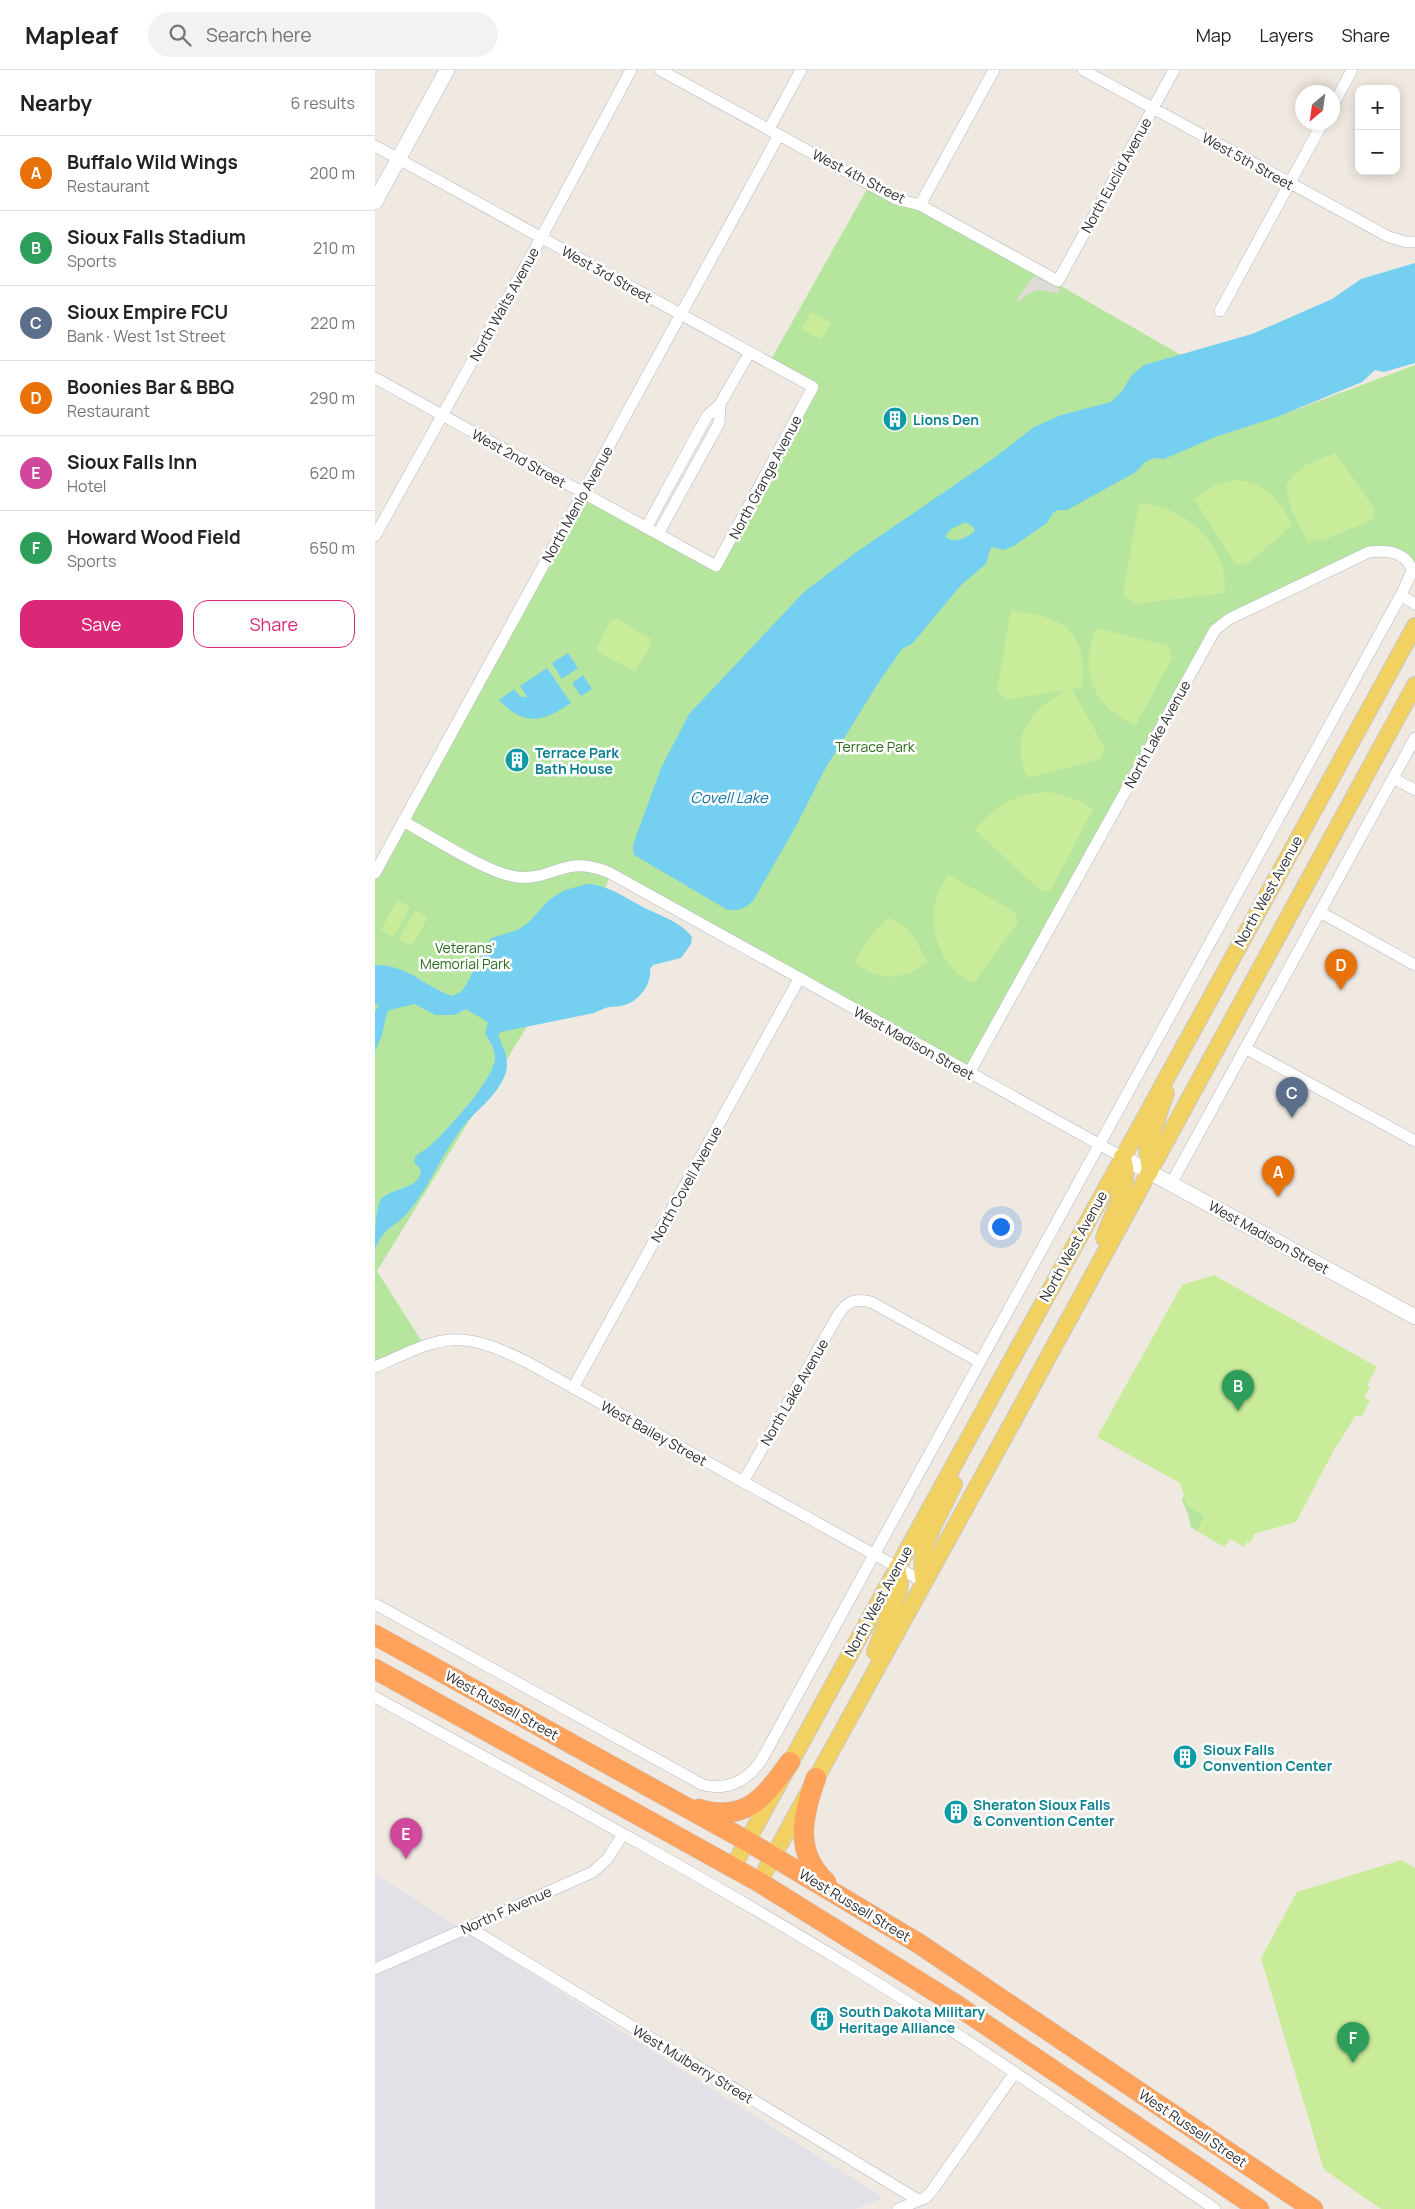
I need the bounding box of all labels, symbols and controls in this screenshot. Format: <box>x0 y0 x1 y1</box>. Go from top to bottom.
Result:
search box <box>148 12 498 57</box>
text: Mapleaf <box>25 18 118 51</box>
icon: search <box>166 21 194 49</box>
text: Search here <box>206 22 312 48</box>
text: Map <box>1196 23 1231 47</box>
text: Layers <box>1259 23 1313 47</box>
text: Share <box>1341 23 1390 47</box>
north arrow <box>1295 85 1340 130</box>
map controls <box>1355 85 1400 175</box>
button: + <box>1355 85 1400 130</box>
text: Nearby <box>20 89 92 117</box>
text: 6 results <box>290 92 355 114</box>
street label: North Euclid Avenue <box>1076 114 1156 236</box>
street label: West 5th Street <box>1199 128 1298 194</box>
button: − <box>1355 130 1400 175</box>
street label: West 4th Street <box>809 144 909 208</box>
text: Buffalo Wild Wings <box>67 149 238 175</box>
text: A <box>31 162 41 184</box>
text: 200 m <box>310 162 355 184</box>
text: Restaurant <box>67 175 150 197</box>
text: Sioux Falls Stadium <box>67 224 246 250</box>
text: B <box>31 237 41 259</box>
text: 210 m <box>313 237 355 259</box>
street label: West 3rd Street <box>558 241 656 307</box>
street label: North Walts Avenue <box>465 244 543 364</box>
text: Sports <box>67 250 116 272</box>
text: Sioux Empire FCU <box>67 299 228 325</box>
text: C <box>30 312 42 334</box>
text: 220 m <box>310 312 355 334</box>
text: Bank · West 1st Street <box>67 325 226 347</box>
text: Boonies Bar & BBQ <box>67 374 234 400</box>
text: D <box>30 387 42 409</box>
text: 290 m <box>309 387 355 409</box>
text: Restaurant <box>67 400 150 422</box>
building icon: Lions Den <box>882 406 908 432</box>
place label: Lions Den <box>913 410 979 429</box>
street label: North Grange Avenue <box>724 412 806 542</box>
street label: West 2nd Street <box>469 424 570 492</box>
street label: North Menlo Avenue <box>537 443 617 565</box>
text: Sioux Falls Inn <box>67 449 197 475</box>
text: E <box>31 462 41 484</box>
text: 620 m <box>309 462 355 484</box>
text: Hotel <box>67 475 107 497</box>
text: Howard Wood Field <box>67 524 241 550</box>
text: F <box>32 537 40 559</box>
text: 650 m <box>309 537 355 559</box>
text: Sports <box>67 550 116 572</box>
button: Save <box>20 600 183 648</box>
button: Share <box>193 600 355 648</box>
street label: North Lake Avenue <box>1120 677 1194 791</box>
park label: Terrace Park <box>835 737 916 756</box>
place label: Terrace Park Bath House <box>535 743 619 778</box>
building icon: Terrace Park Bath House <box>504 747 530 773</box>
water label: Covell Lake <box>690 787 769 808</box>
street label: North West Avenue <box>1230 832 1306 950</box>
park label: Veterans' Memorial Park <box>420 938 511 973</box>
pin: D <box>1325 949 1357 990</box>
street label: West Madison Street <box>850 1002 978 1084</box>
pin: C <box>1276 1077 1308 1118</box>
street label: North Covell Avenue <box>646 1123 726 1245</box>
pin: A <box>1262 1156 1294 1197</box>
street label: North West Avenue <box>1035 1187 1111 1305</box>
street label: West Madison Street <box>1205 1196 1333 1278</box>
your location <box>988 1214 1014 1240</box>
street label: North Lake Avenue <box>756 1335 832 1449</box>
pin: B <box>1222 1370 1254 1411</box>
street label: West Bailey Street <box>598 1396 711 1470</box>
street label: North West Avenue <box>840 1542 916 1660</box>
street label: West Russell Street <box>442 1666 562 1744</box>
place label: Sioux Falls Convention Center <box>1203 1740 1333 1775</box>
building icon: Sioux Falls Convention Center <box>1172 1744 1198 1770</box>
place label: Sheraton Sioux Falls & Convention Center <box>973 1795 1115 1830</box>
building icon: Sheraton Sioux Falls & Convention Center <box>943 1799 969 1825</box>
pin: E <box>390 1818 422 1859</box>
street label: West Russell Street <box>796 1864 915 1946</box>
street label: North F Avenue <box>458 1882 554 1938</box>
place label: South Dakota Military Heritage Alliance <box>839 2002 985 2037</box>
building icon: South Dakota Military Heritage Alliance <box>809 2006 835 2032</box>
street label: West Mulberry Street <box>629 2020 757 2108</box>
pin: F <box>1337 2022 1369 2063</box>
street label: West Russell Street <box>1135 2085 1251 2172</box>

